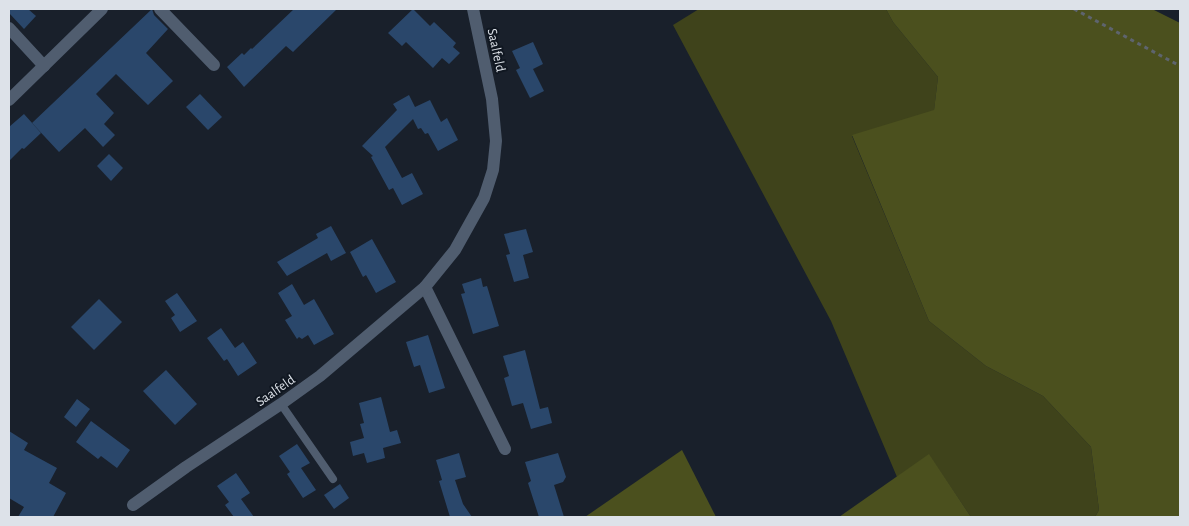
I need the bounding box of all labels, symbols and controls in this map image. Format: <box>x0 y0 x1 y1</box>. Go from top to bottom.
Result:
street label: Saalfeld <box>485 27 507 73</box>
street label: Saalfeld <box>254 372 298 409</box>

